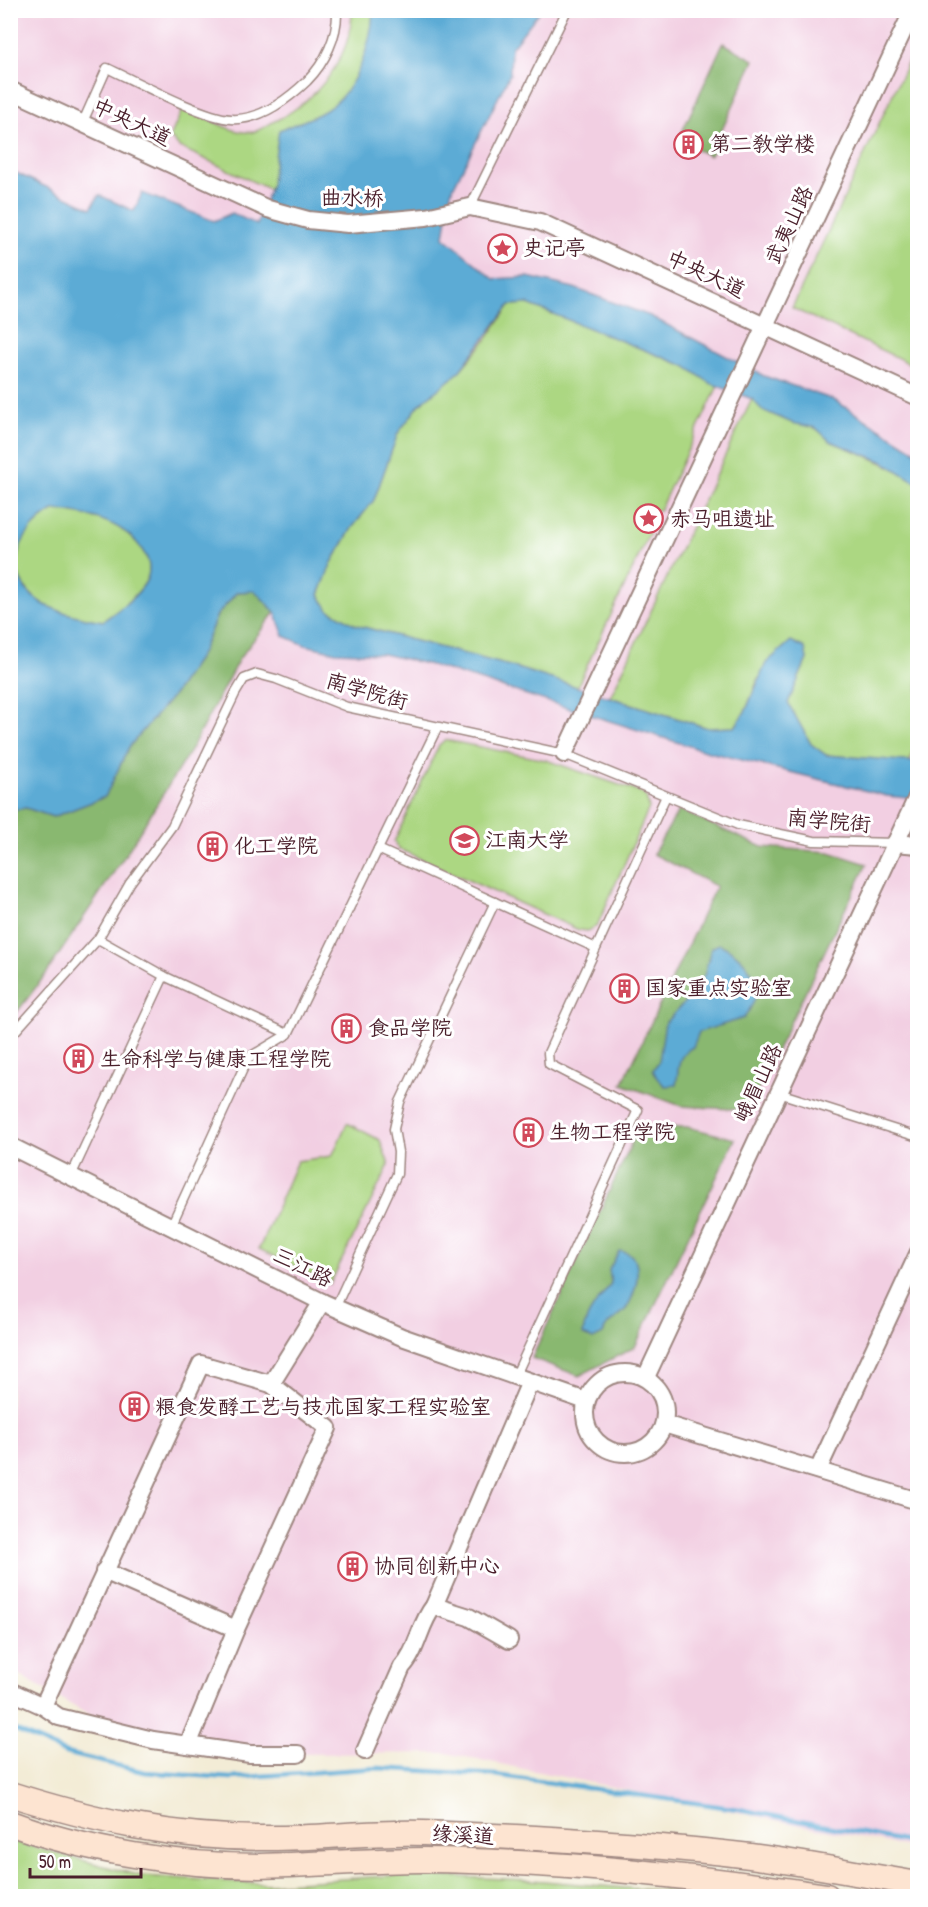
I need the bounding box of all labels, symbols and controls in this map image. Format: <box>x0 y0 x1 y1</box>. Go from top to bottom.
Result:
street label: 中央大道 <box>88 91 176 152</box>
building icon: 第二教学楼 <box>673 128 705 160</box>
place label: 第二教学楼 <box>710 129 815 158</box>
street label: 武夷山路 <box>758 181 819 269</box>
street label: 曲水桥 <box>320 182 384 213</box>
place icon: 史记亭 <box>486 232 518 264</box>
place label: 史记亭 <box>523 233 586 262</box>
street label: 中央大道 <box>662 243 750 304</box>
place icon: 赤马咀遗址 <box>633 503 665 535</box>
place label: 赤马咀遗址 <box>670 504 775 533</box>
street label: 南学院街 <box>323 665 412 716</box>
street label: 南学院街 <box>786 802 872 839</box>
school or university icon: 江南大学 <box>448 824 480 856</box>
place label: 江南大学 <box>485 825 569 854</box>
building icon: 化工学院 <box>197 830 229 862</box>
place label: 化工学院 <box>234 831 318 860</box>
building icon: 国家重点实验室 <box>608 972 640 1004</box>
place label: 国家重点实验室 <box>645 973 792 1002</box>
building icon: 食品学院 <box>331 1012 363 1044</box>
place label: 食品学院 <box>368 1013 452 1042</box>
street label: 峨眉山路 <box>727 1039 788 1127</box>
building icon: 生命科学与健康工程学院 <box>63 1043 95 1075</box>
place label: 生命科学与健康工程学院 <box>100 1044 331 1073</box>
building icon: 生物工程学院 <box>512 1116 544 1148</box>
place label: 生物工程学院 <box>549 1117 675 1146</box>
street label: 三江路 <box>269 1240 338 1293</box>
building icon: 粮食发酵工艺与技术国家工程实验室 <box>118 1391 150 1423</box>
place label: 粮食发酵工艺与技术国家工程实验室 <box>155 1392 491 1421</box>
building icon: 协同创新中心 <box>337 1550 369 1582</box>
place label: 协同创新中心 <box>374 1551 500 1580</box>
street label: 缘溪道 <box>431 1818 495 1851</box>
scale bar <box>30 1841 141 1879</box>
text: 50 m <box>39 1849 71 1874</box>

